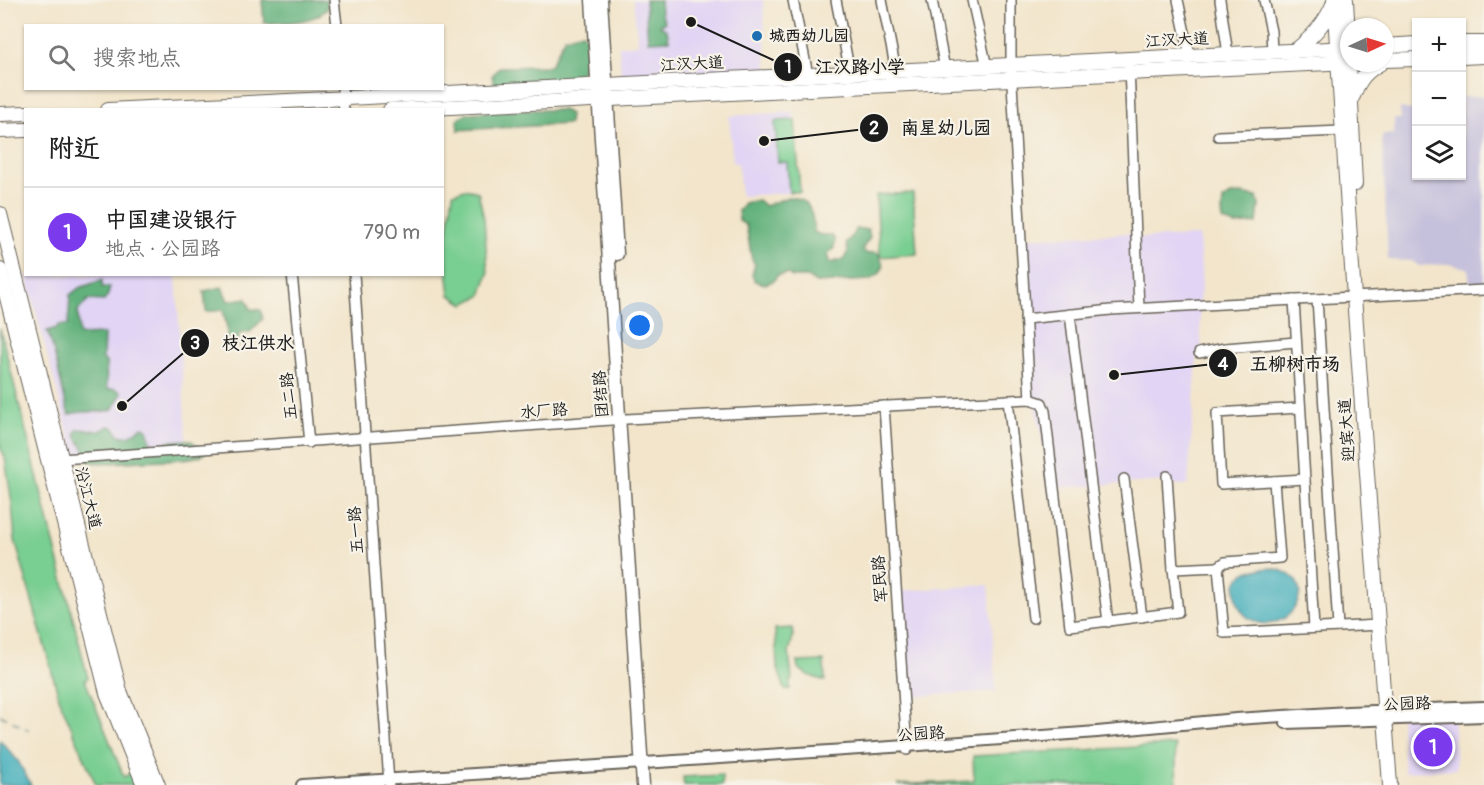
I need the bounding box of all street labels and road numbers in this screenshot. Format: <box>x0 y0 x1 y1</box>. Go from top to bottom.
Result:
street label: 江汉大道 <box>1145 28 1209 52</box>
street label: 江汉大道 <box>660 52 724 76</box>
street label: 团结路 <box>589 369 613 419</box>
street label: 五二路 <box>277 371 301 421</box>
street label: 迎宾大道 <box>1335 397 1359 463</box>
street label: 水厂路 <box>519 399 569 423</box>
street label: 沿江大道 <box>71 465 105 531</box>
street label: 五一路 <box>344 505 368 555</box>
street label: 军民路 <box>868 554 892 604</box>
street label: 公园路 <box>1383 693 1431 715</box>
street label: 公园路 <box>896 722 946 746</box>

